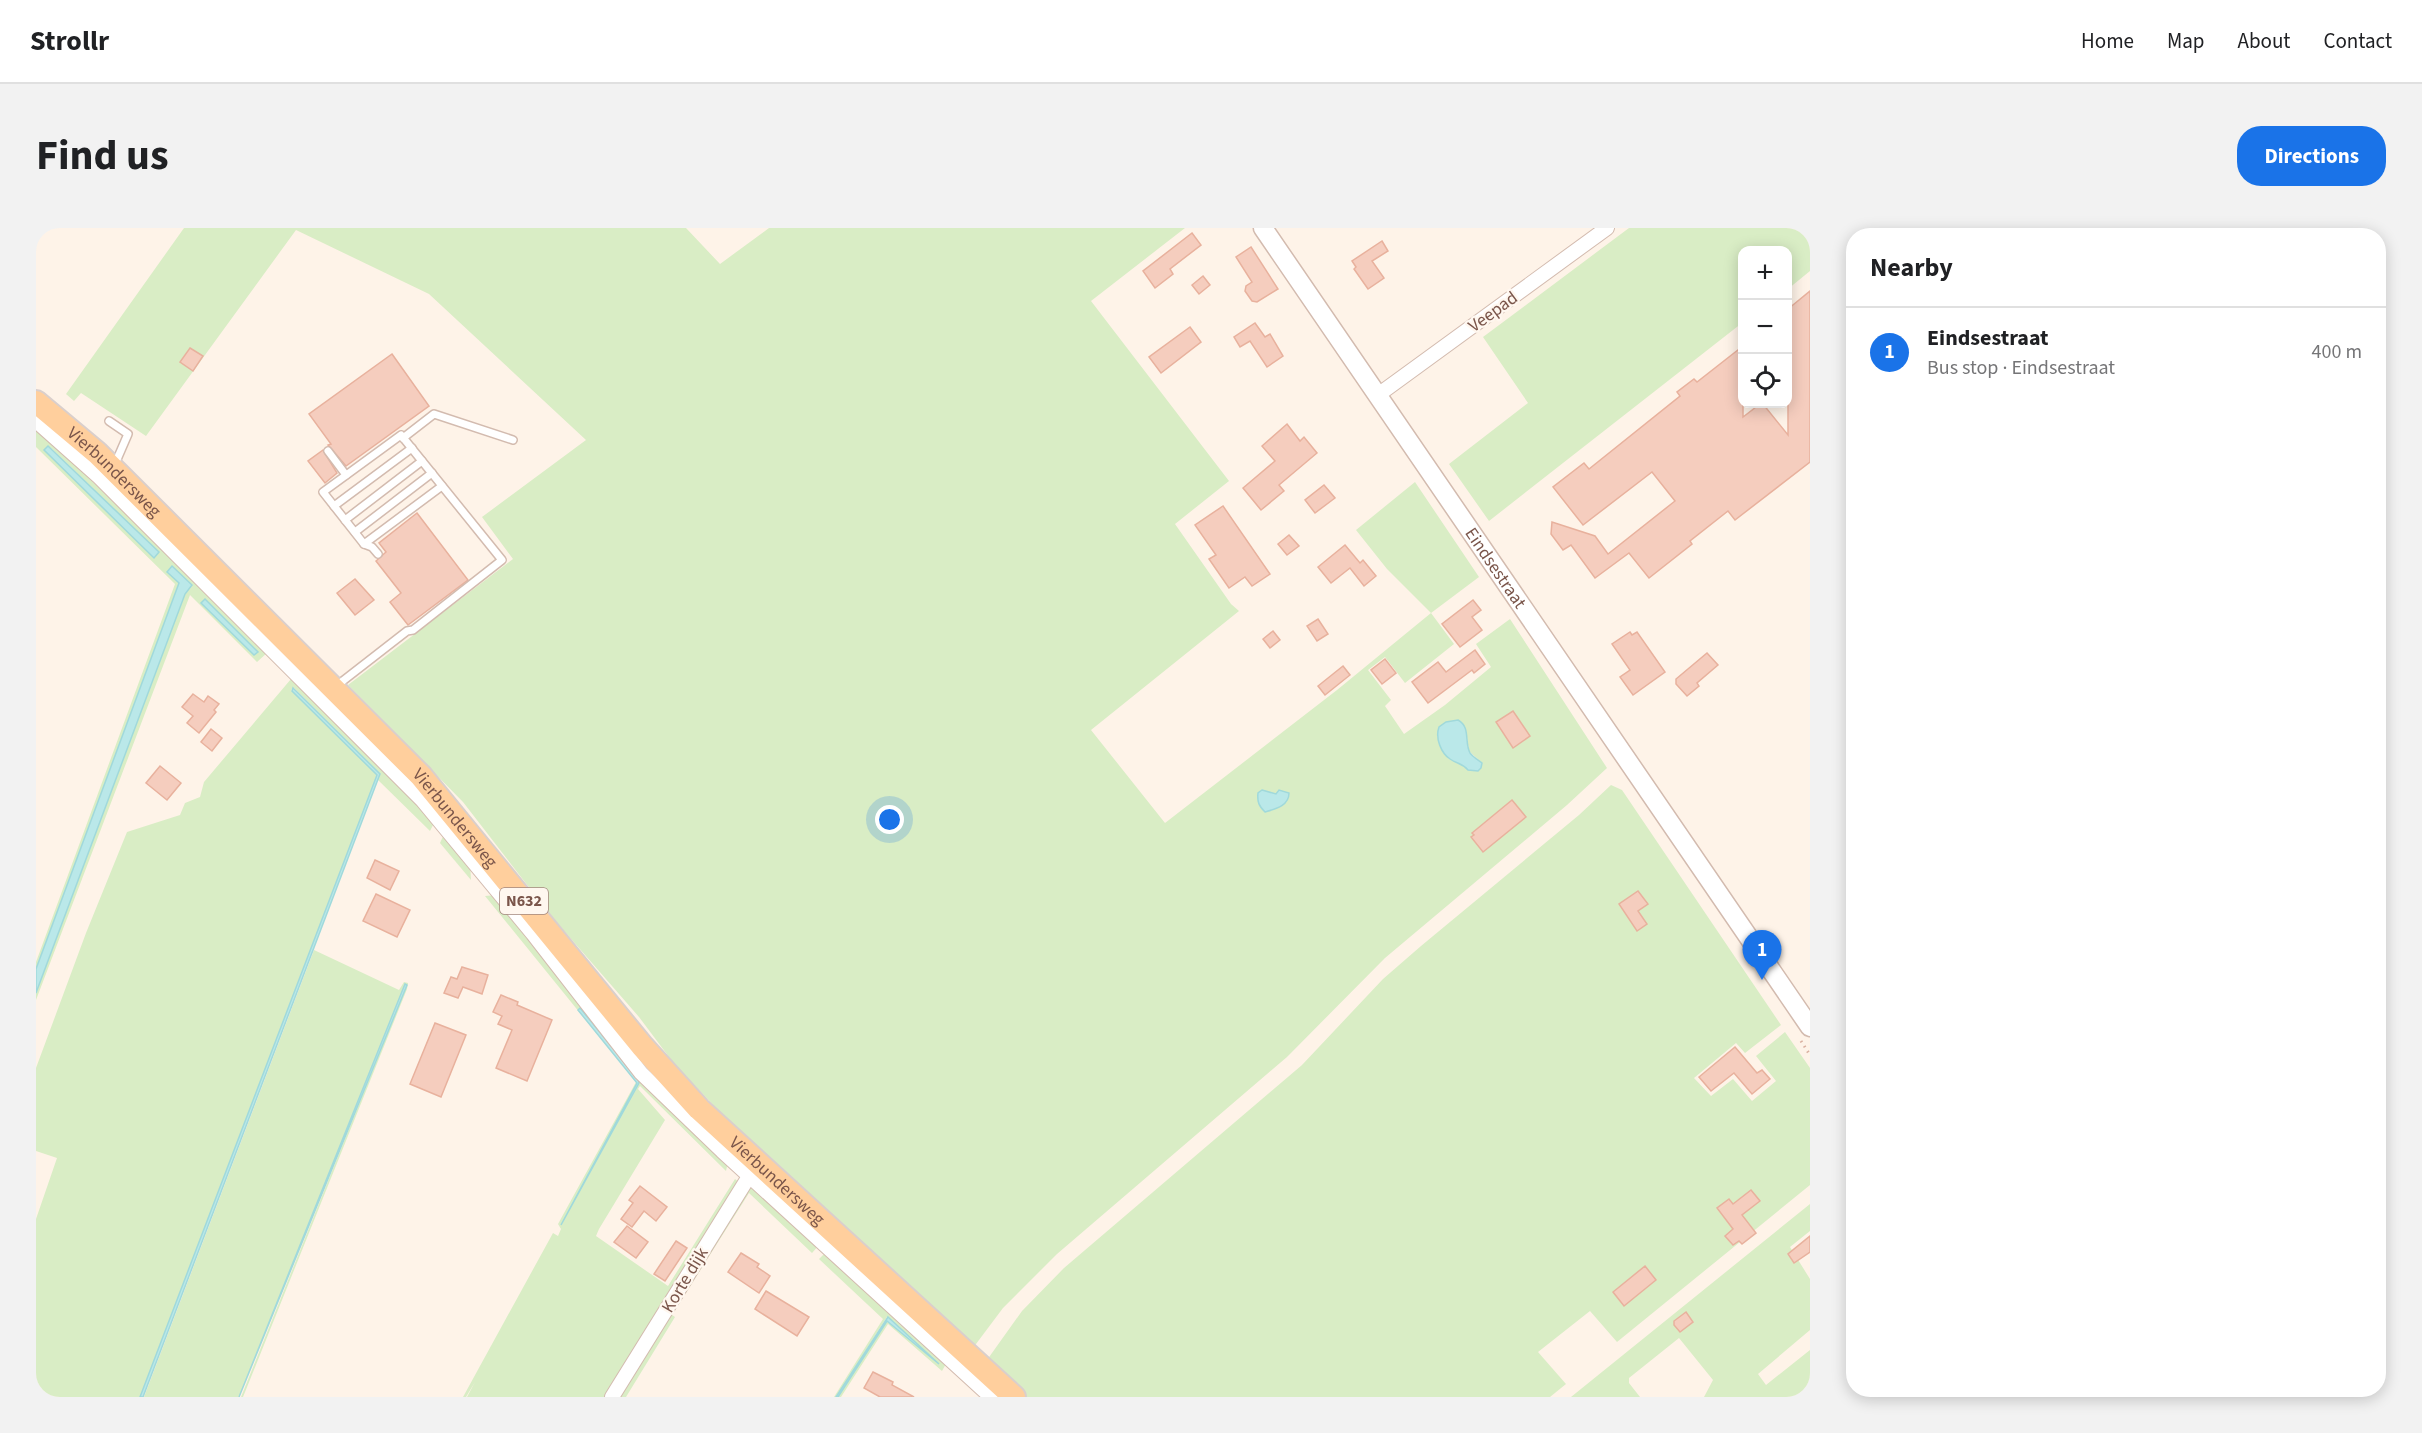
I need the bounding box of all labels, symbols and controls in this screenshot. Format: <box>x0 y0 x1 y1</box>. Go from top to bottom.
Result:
text: Strollr <box>30 21 109 61</box>
text: Home <box>2081 26 2134 56</box>
text: Map <box>2167 26 2205 56</box>
text: About <box>2238 26 2290 56</box>
text: Contact <box>2323 26 2392 56</box>
text: Find us <box>36 126 169 186</box>
button: Directions <box>2237 126 2386 186</box>
map controls <box>1738 246 1792 408</box>
button: + <box>1738 246 1792 300</box>
text: Nearby <box>1870 249 1953 286</box>
street label: Veepad <box>1463 286 1523 338</box>
button: − <box>1738 300 1792 354</box>
text: Eindsestraat <box>1927 322 2049 354</box>
text: 1 <box>1884 338 1895 366</box>
text: 400 m <box>2312 338 2362 366</box>
button: locate <box>1738 354 1792 408</box>
text: Bus stop · Eindsestraat <box>1927 354 2115 382</box>
street label: Vierbundersweg <box>62 421 167 523</box>
street label: Eindsestraat <box>1459 522 1532 614</box>
street label: Vierbundersweg <box>407 762 503 873</box>
your location <box>875 805 904 834</box>
road number: N632 <box>500 888 548 914</box>
pin: 1 <box>1742 930 1782 980</box>
street label: Vierbundersweg <box>724 1130 831 1231</box>
street label: Korte dijk <box>656 1242 714 1317</box>

